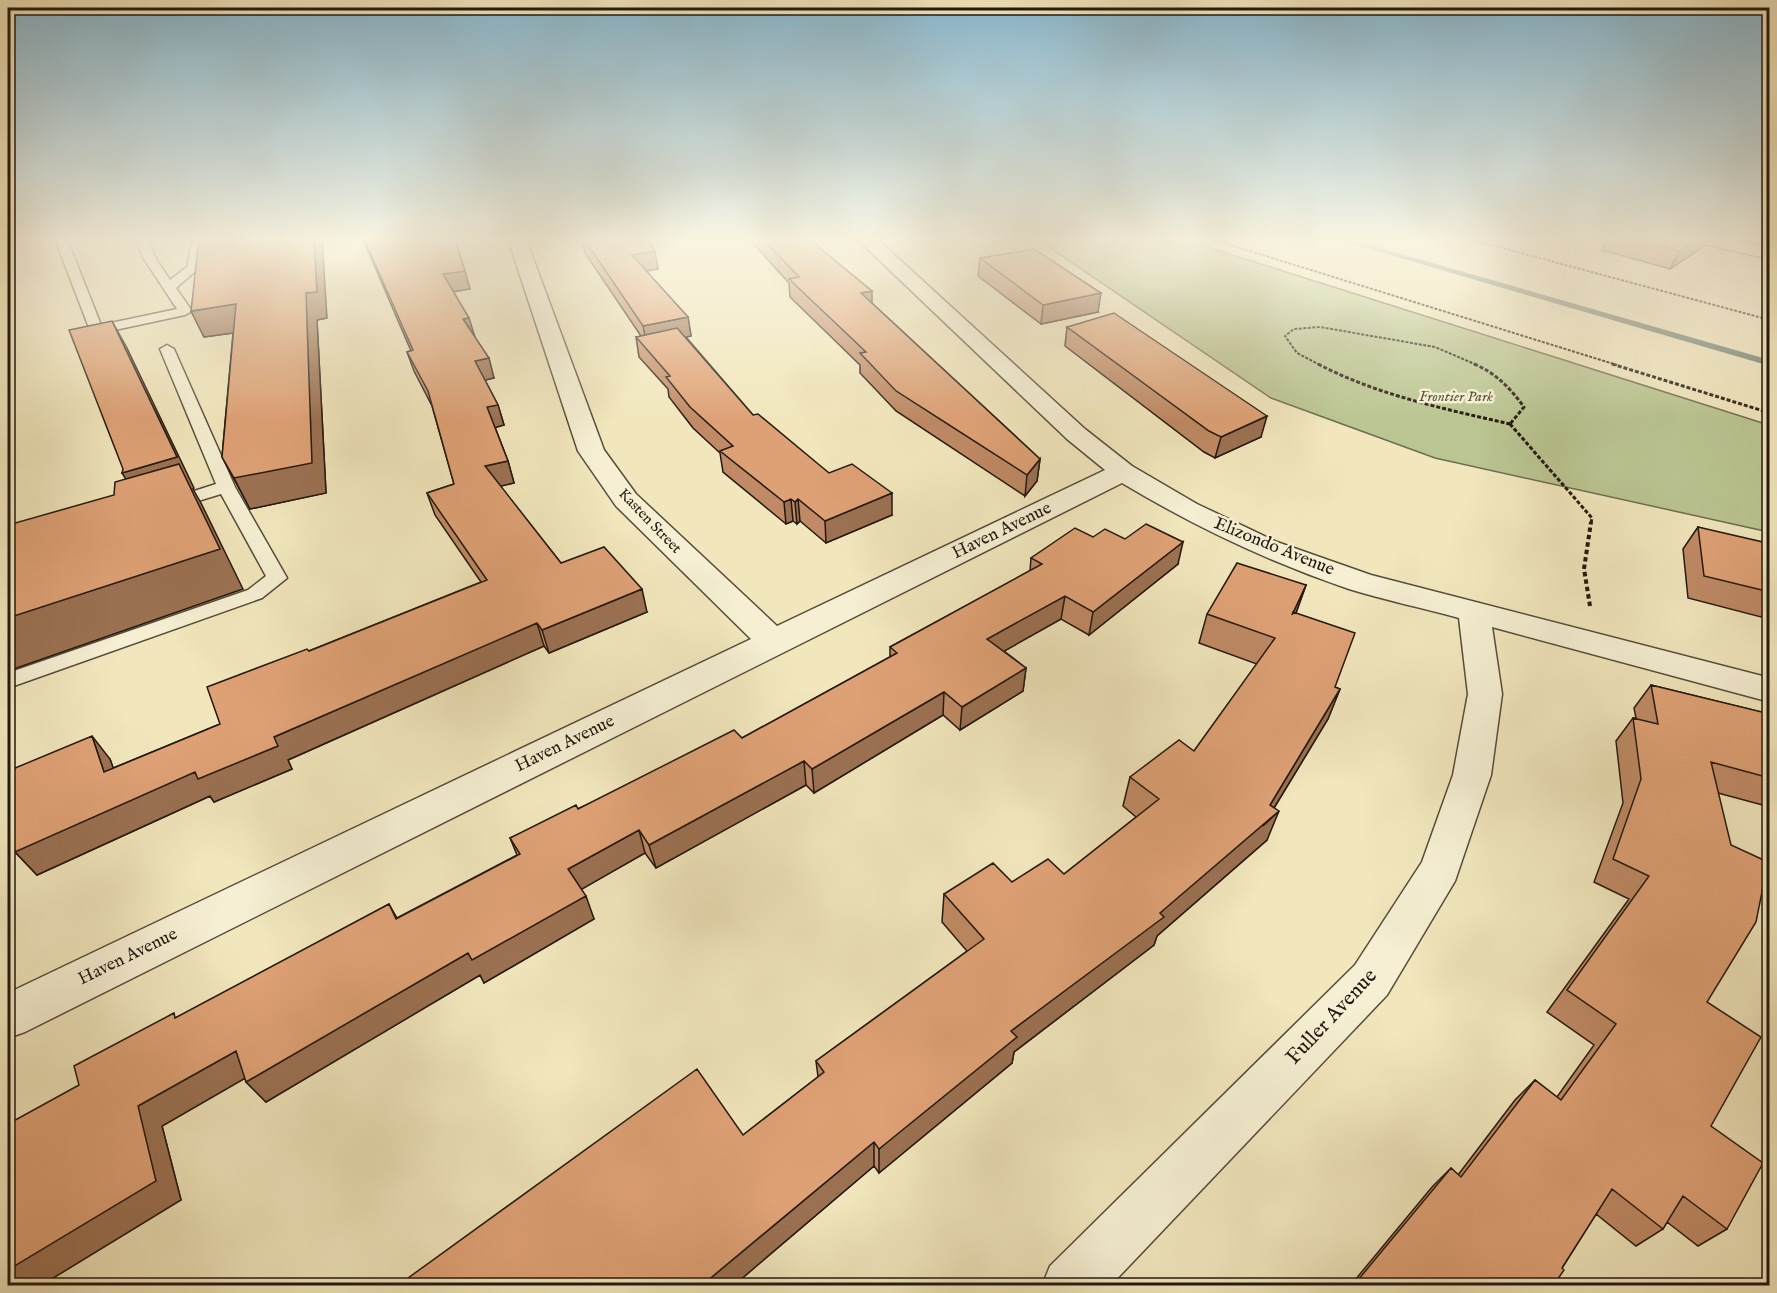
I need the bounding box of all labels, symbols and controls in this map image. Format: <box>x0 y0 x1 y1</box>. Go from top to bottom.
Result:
park label: Frontier Park <box>1419 387 1493 406</box>
street label: Kasten Street <box>614 484 686 558</box>
street label: Haven Avenue <box>949 497 1055 565</box>
street label: Elizondo Avenue <box>1210 512 1338 582</box>
street label: Haven Avenue <box>512 710 618 778</box>
street label: Haven Avenue <box>75 923 181 991</box>
street label: Fuller Avenue <box>1281 963 1384 1071</box>

